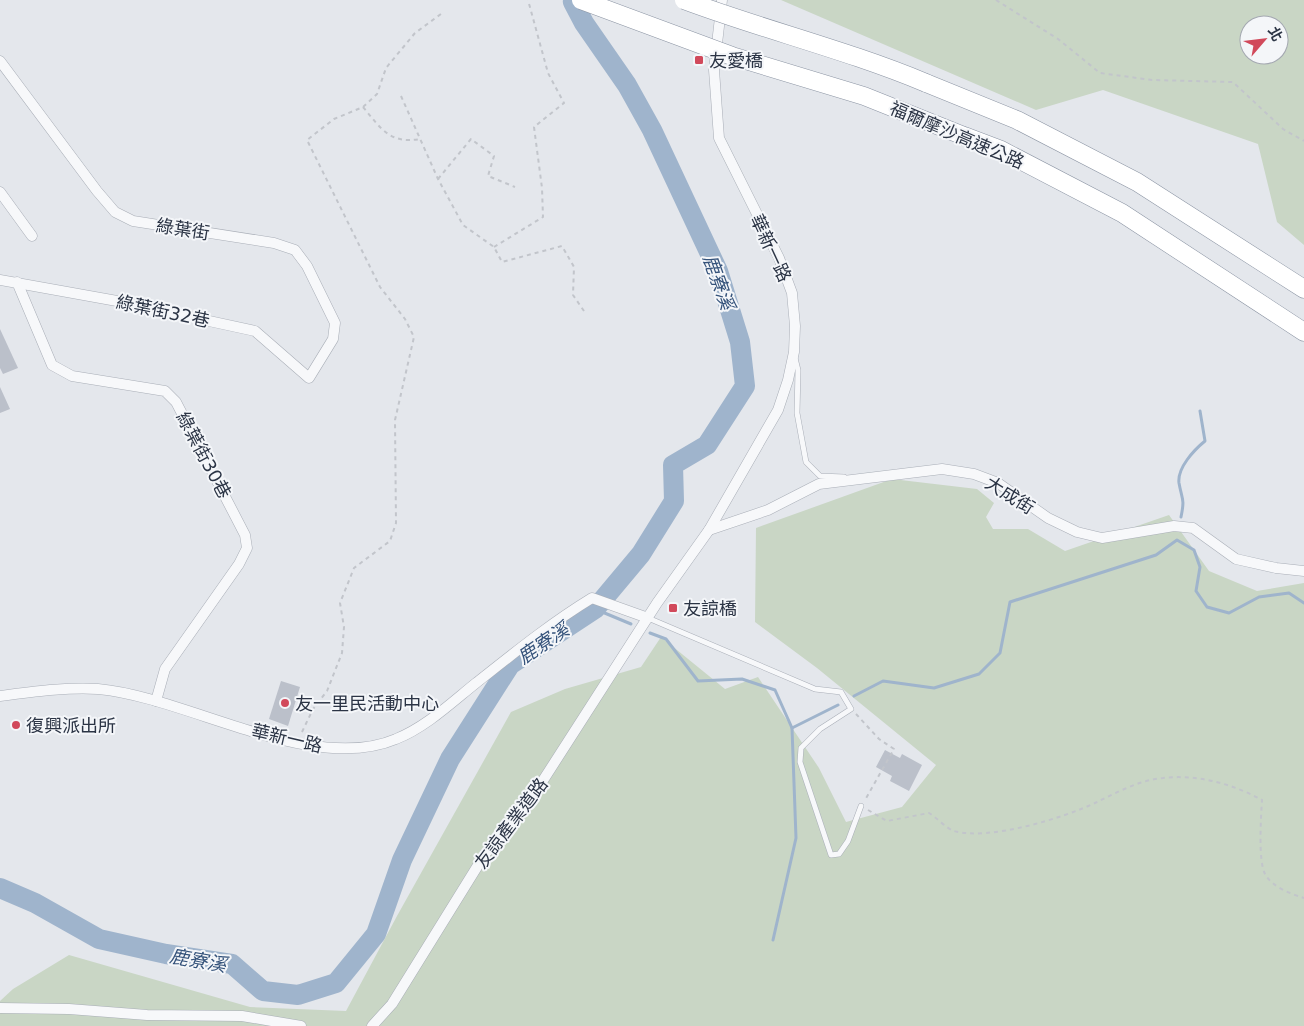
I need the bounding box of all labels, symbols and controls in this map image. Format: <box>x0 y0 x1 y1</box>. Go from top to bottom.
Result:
north arrow <box>1239 15 1289 65</box>
text: 北 <box>1265 24 1286 44</box>
place label: 友愛橋 <box>709 50 763 71</box>
marker: 友愛橋 <box>693 54 705 66</box>
street label: 福爾摩沙高速公路 <box>887 97 1027 173</box>
street label: 華新一路 <box>746 211 796 285</box>
street label: 綠葉街 <box>155 214 211 244</box>
water label: 鹿寮溪 <box>699 251 740 315</box>
street label: 綠葉街32巷 <box>114 291 212 331</box>
street label: 綠葉街30巷 <box>172 408 236 502</box>
street label: 大成街 <box>982 472 1038 518</box>
place label: 友諒橋 <box>683 598 737 619</box>
marker: 友諒橋 <box>667 602 679 614</box>
water label: 鹿寮溪 <box>513 616 575 668</box>
place label: 友一里民活動中心 <box>295 693 439 714</box>
marker: 友一里民活動中心 <box>279 697 291 709</box>
place label: 復興派出所 <box>26 715 116 736</box>
marker: 復興派出所 <box>10 719 22 731</box>
street label: 華新一路 <box>250 720 324 756</box>
street label: 友諒產業道路 <box>470 774 552 872</box>
water label: 鹿寮溪 <box>168 944 231 976</box>

